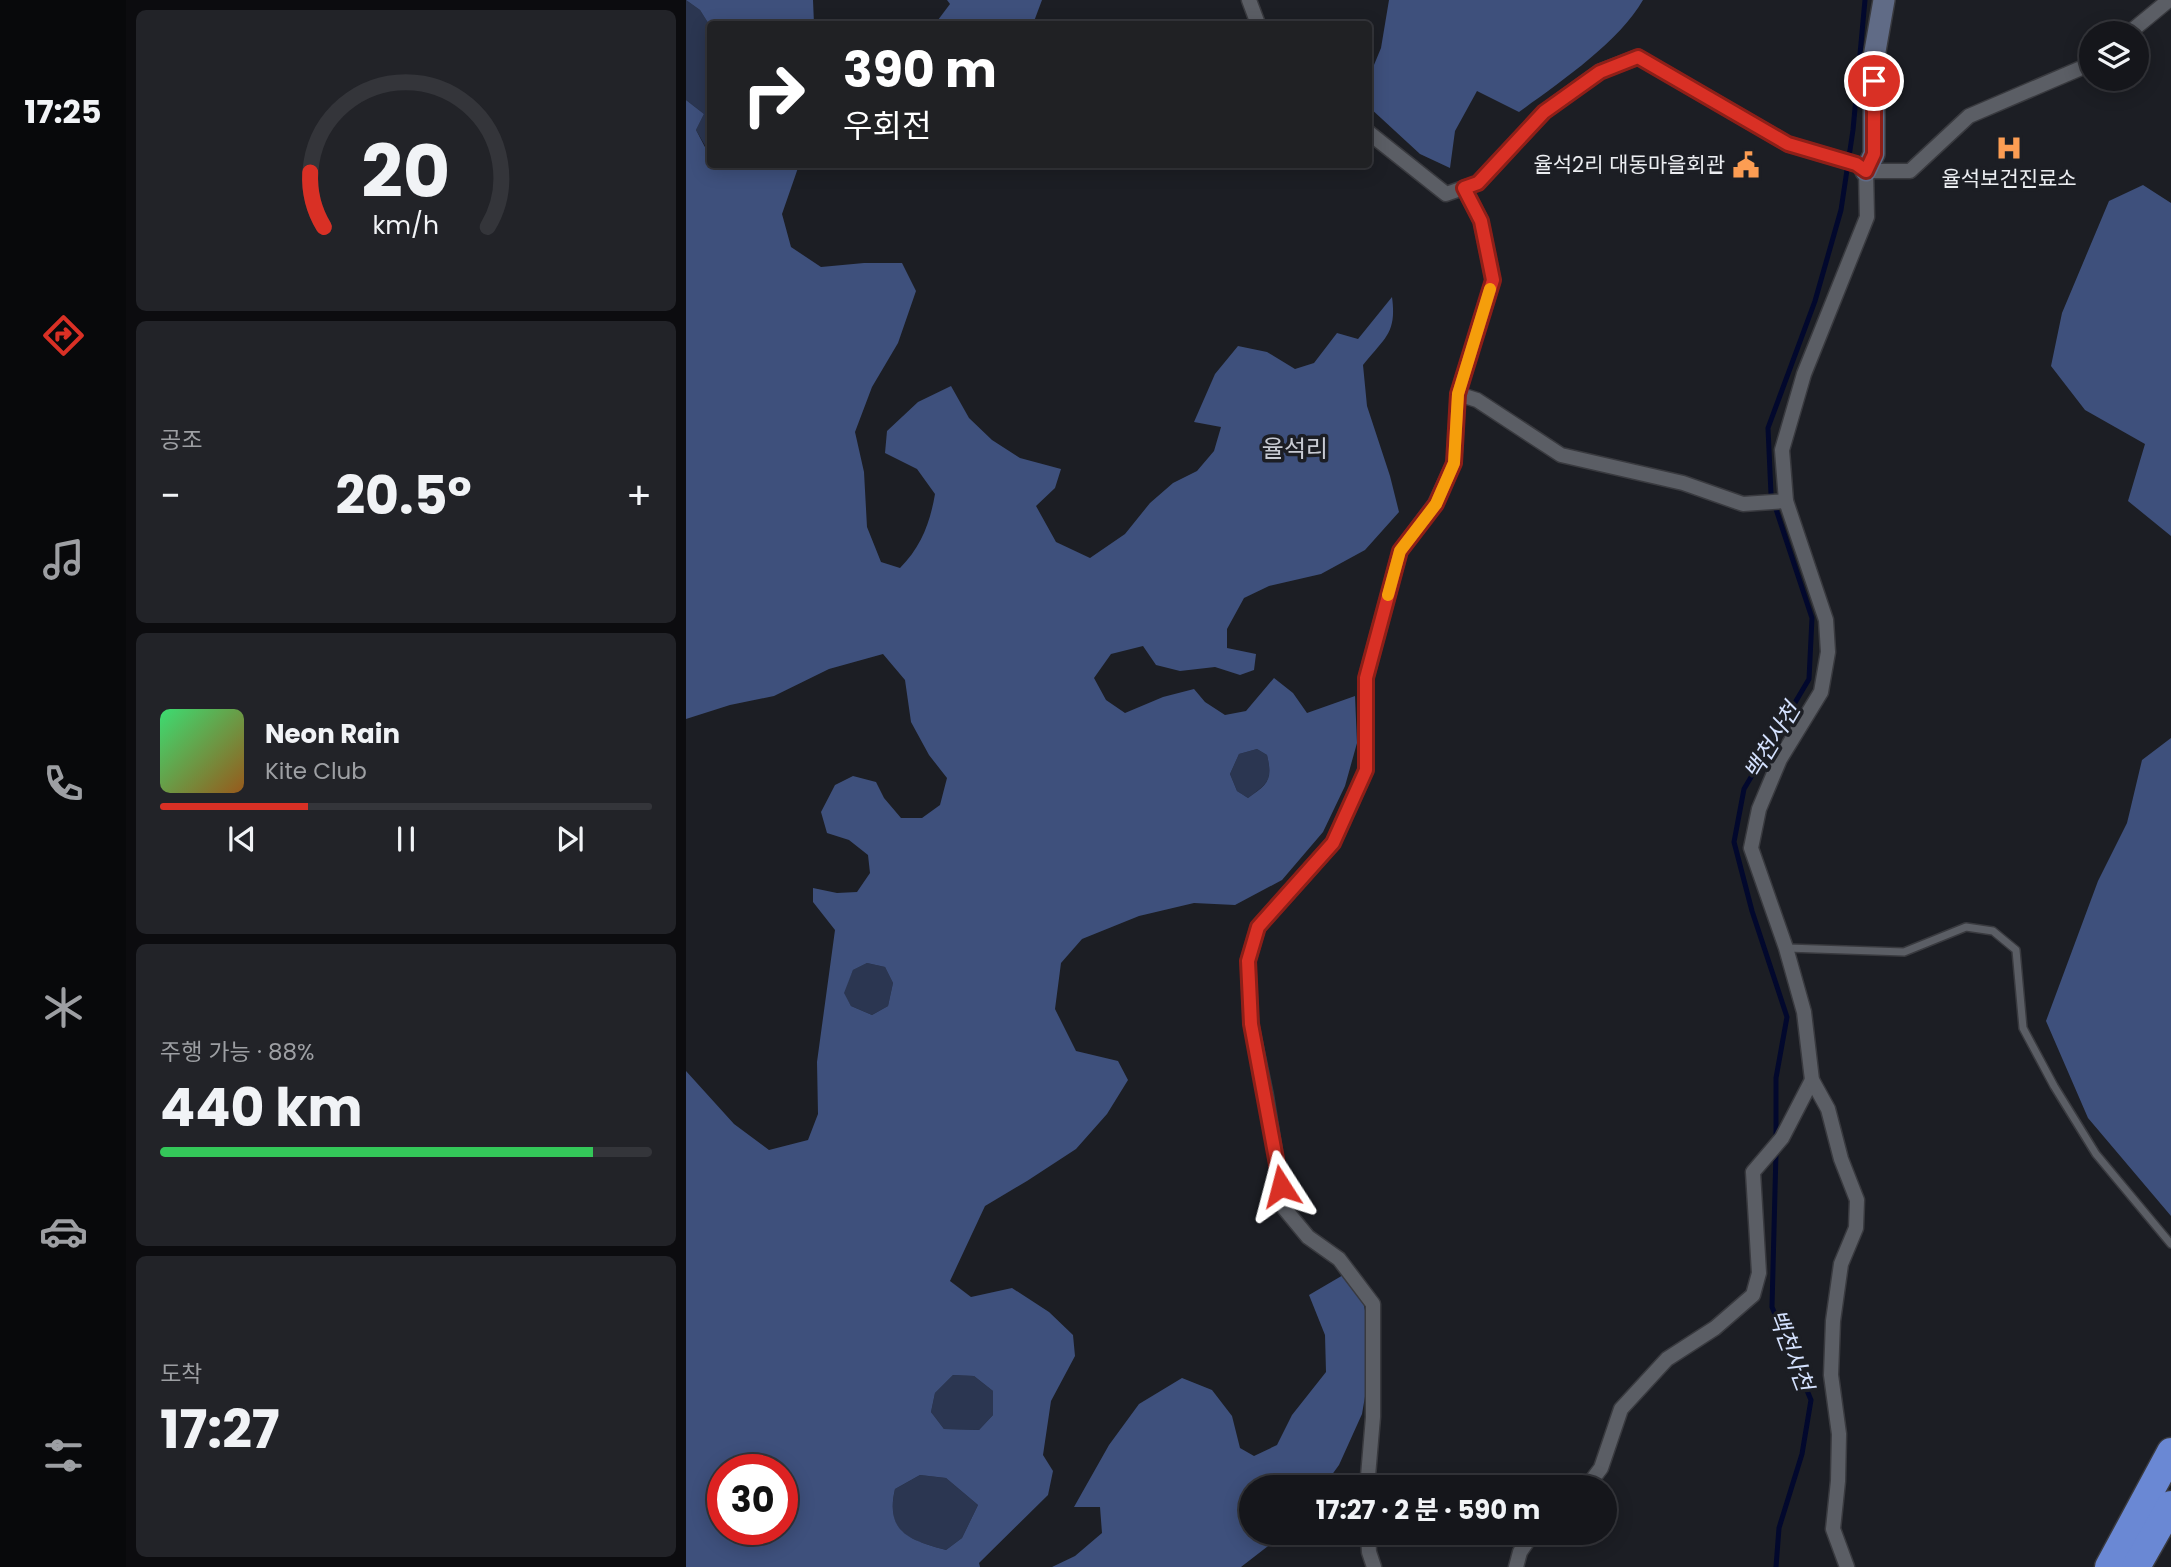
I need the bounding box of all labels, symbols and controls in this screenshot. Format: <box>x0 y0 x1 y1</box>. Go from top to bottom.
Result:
map controls <box>2079 21 2149 91</box>
button: layers <box>2079 21 2149 91</box>
text: 390 m <box>843 36 997 104</box>
icon: right <box>728 49 819 140</box>
pin <box>1844 51 1904 111</box>
icon: arrive <box>1855 62 1893 100</box>
text: 17:25 <box>24 89 102 134</box>
text: 우회전 <box>843 103 931 148</box>
text: 20 <box>361 121 451 222</box>
hospital icon: 율석보건진료소 <box>1994 133 2024 163</box>
place label: 율석2리 대동마을회관 <box>1533 150 1725 179</box>
public building icon: 율석2리 대동마을회관 <box>1731 150 1761 180</box>
place label: 율석보건진료소 <box>1941 164 2077 193</box>
text: km/h <box>373 208 439 243</box>
icon: directions <box>39 311 88 360</box>
text: 공조 <box>160 424 202 456</box>
district label: 율석리 <box>1262 432 1328 465</box>
text: 20.5° <box>335 459 472 532</box>
text: − <box>160 469 181 522</box>
text: + <box>626 469 652 522</box>
icon: music <box>39 535 88 584</box>
water label: 백천사천 <box>1736 694 1809 786</box>
text: Neon Rain <box>265 716 400 752</box>
text: Kite Club <box>265 755 367 787</box>
icon: phone <box>39 759 88 808</box>
icon: previous <box>223 820 261 858</box>
icon: pause <box>387 820 425 858</box>
icon: next <box>551 820 589 858</box>
icon: climate <box>39 983 88 1032</box>
text: 주행 가능 · 88% <box>160 1036 314 1068</box>
text: 440 km <box>160 1071 363 1144</box>
position arrow <box>1244 1149 1318 1223</box>
icon: car <box>39 1207 88 1256</box>
water label: 백천사천 <box>1761 1305 1822 1398</box>
text: 도착 <box>160 1358 202 1390</box>
text: 17:27 <box>160 1393 280 1466</box>
icon: filters <box>39 1431 88 1480</box>
speed limit sign: 30 <box>707 1454 798 1545</box>
text: 17:27 · 2 분 · 590 m <box>1316 1492 1540 1528</box>

